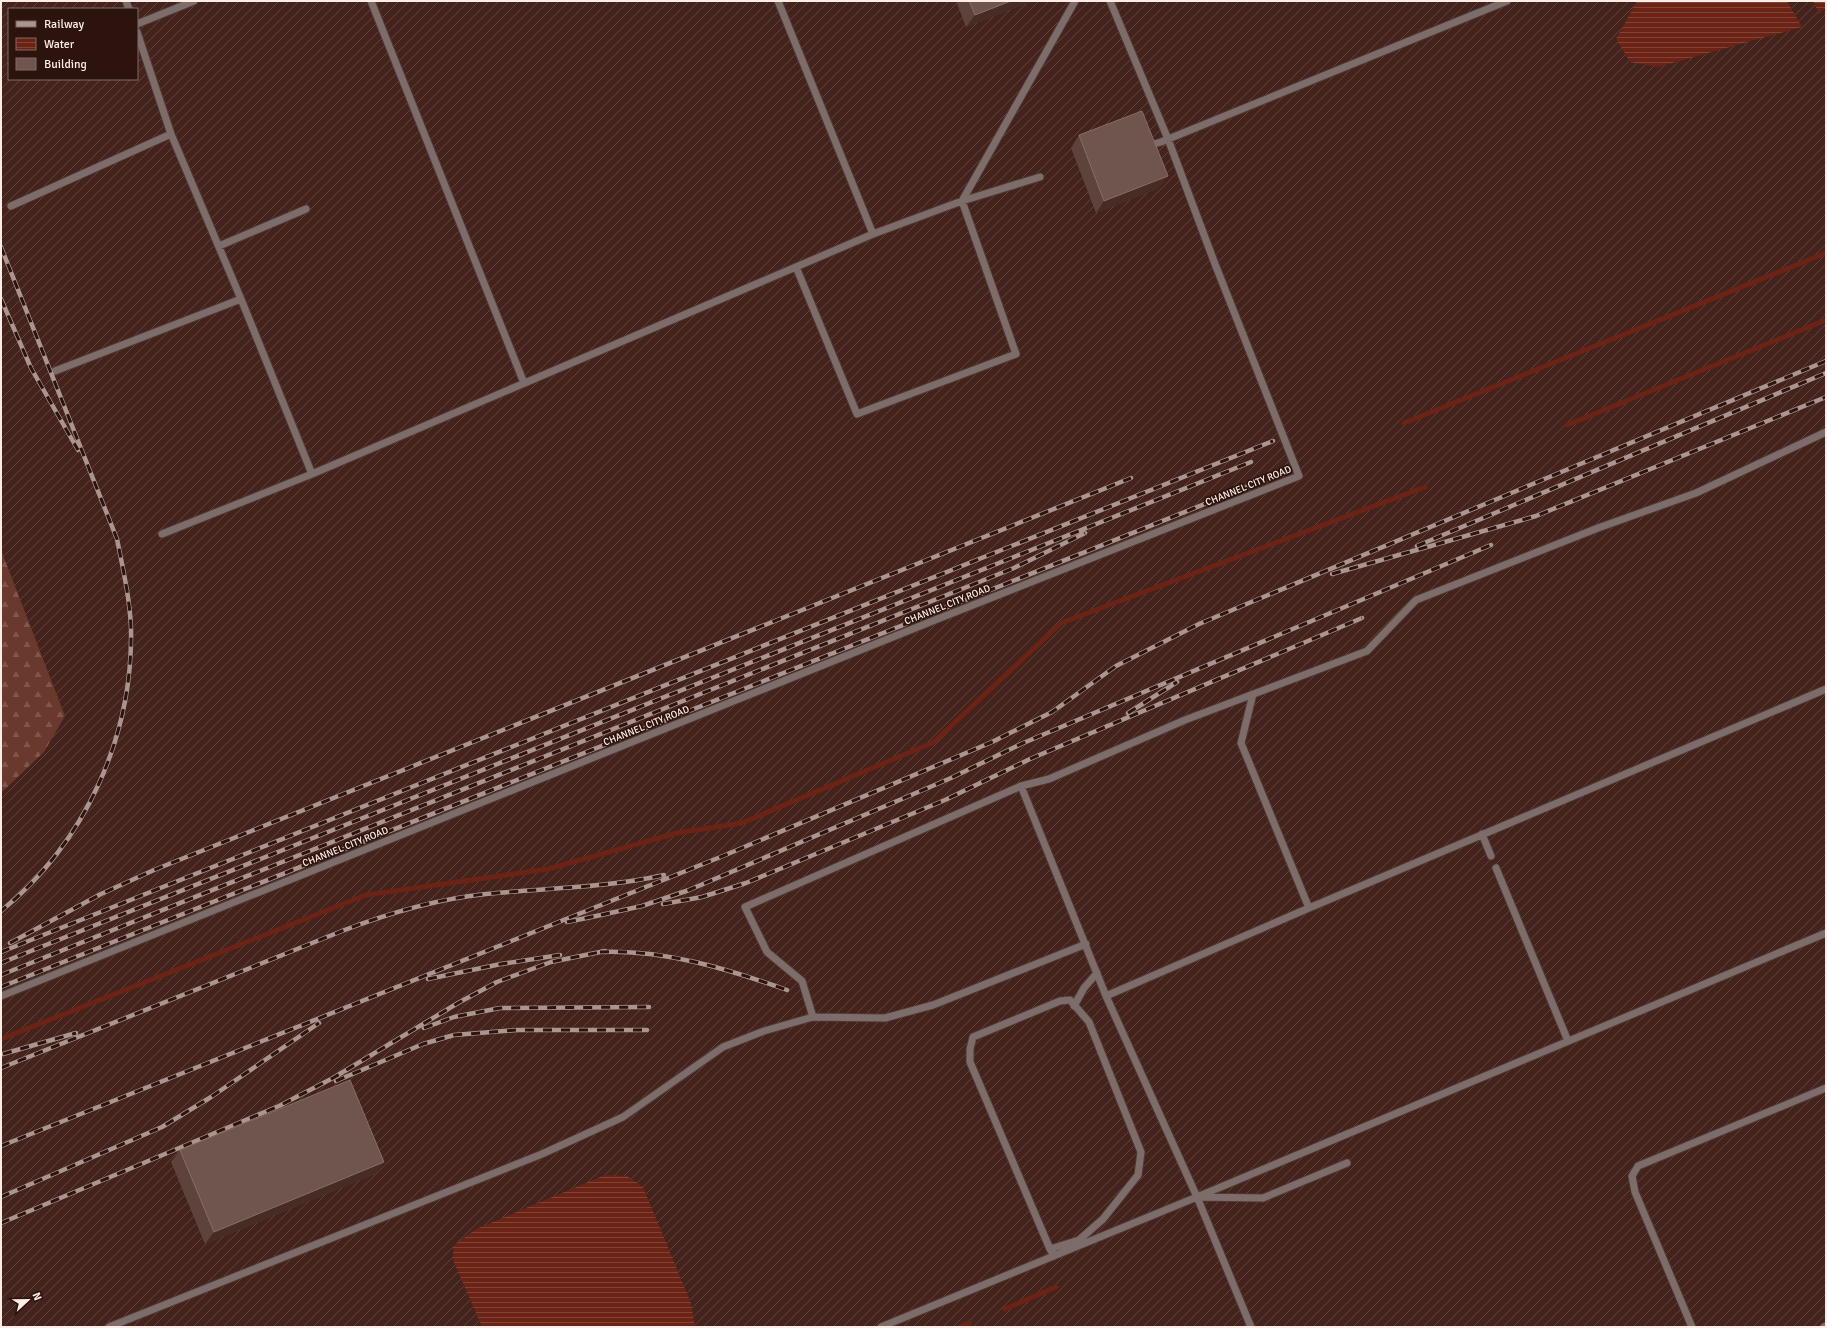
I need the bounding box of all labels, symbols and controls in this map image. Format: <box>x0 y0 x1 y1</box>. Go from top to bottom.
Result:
legend <box>8 8 138 80</box>
text: Railway <box>44 17 84 32</box>
text: Water <box>44 37 75 52</box>
text: Building <box>44 57 87 72</box>
street label: CHANNEL CITY ROAD <box>1204 463 1293 509</box>
street label: CHANNEL CITY ROAD <box>903 582 992 628</box>
street label: CHANNEL CITY ROAD <box>602 703 691 749</box>
street label: CHANNEL CITY ROAD <box>301 824 390 870</box>
north arrow <box>8 1280 48 1320</box>
text: N <box>29 1290 44 1302</box>

